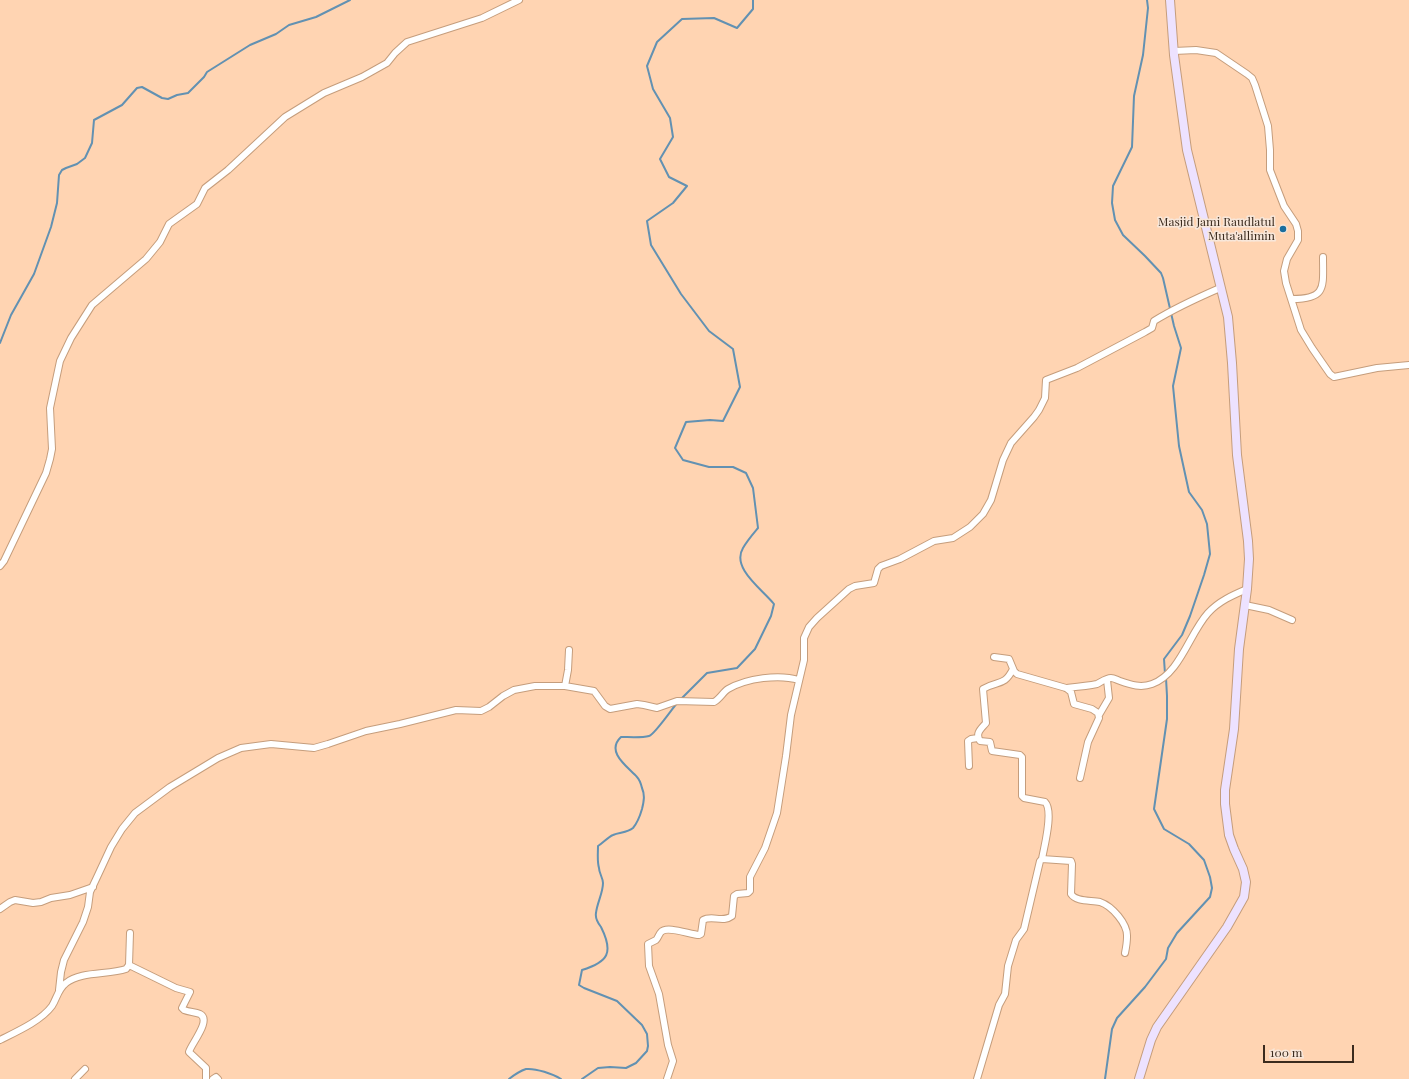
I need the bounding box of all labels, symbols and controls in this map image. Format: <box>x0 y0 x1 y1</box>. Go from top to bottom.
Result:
place label: Masjid Jami Raudlatul Muta'allimin <box>1158 215 1275 243</box>
marker: Masjid Jami Raudlatul Muta'allimin <box>1278 224 1288 234</box>
scale bar <box>1265 1037 1356 1063</box>
text: 100 m <box>1270 1044 1302 1060</box>

